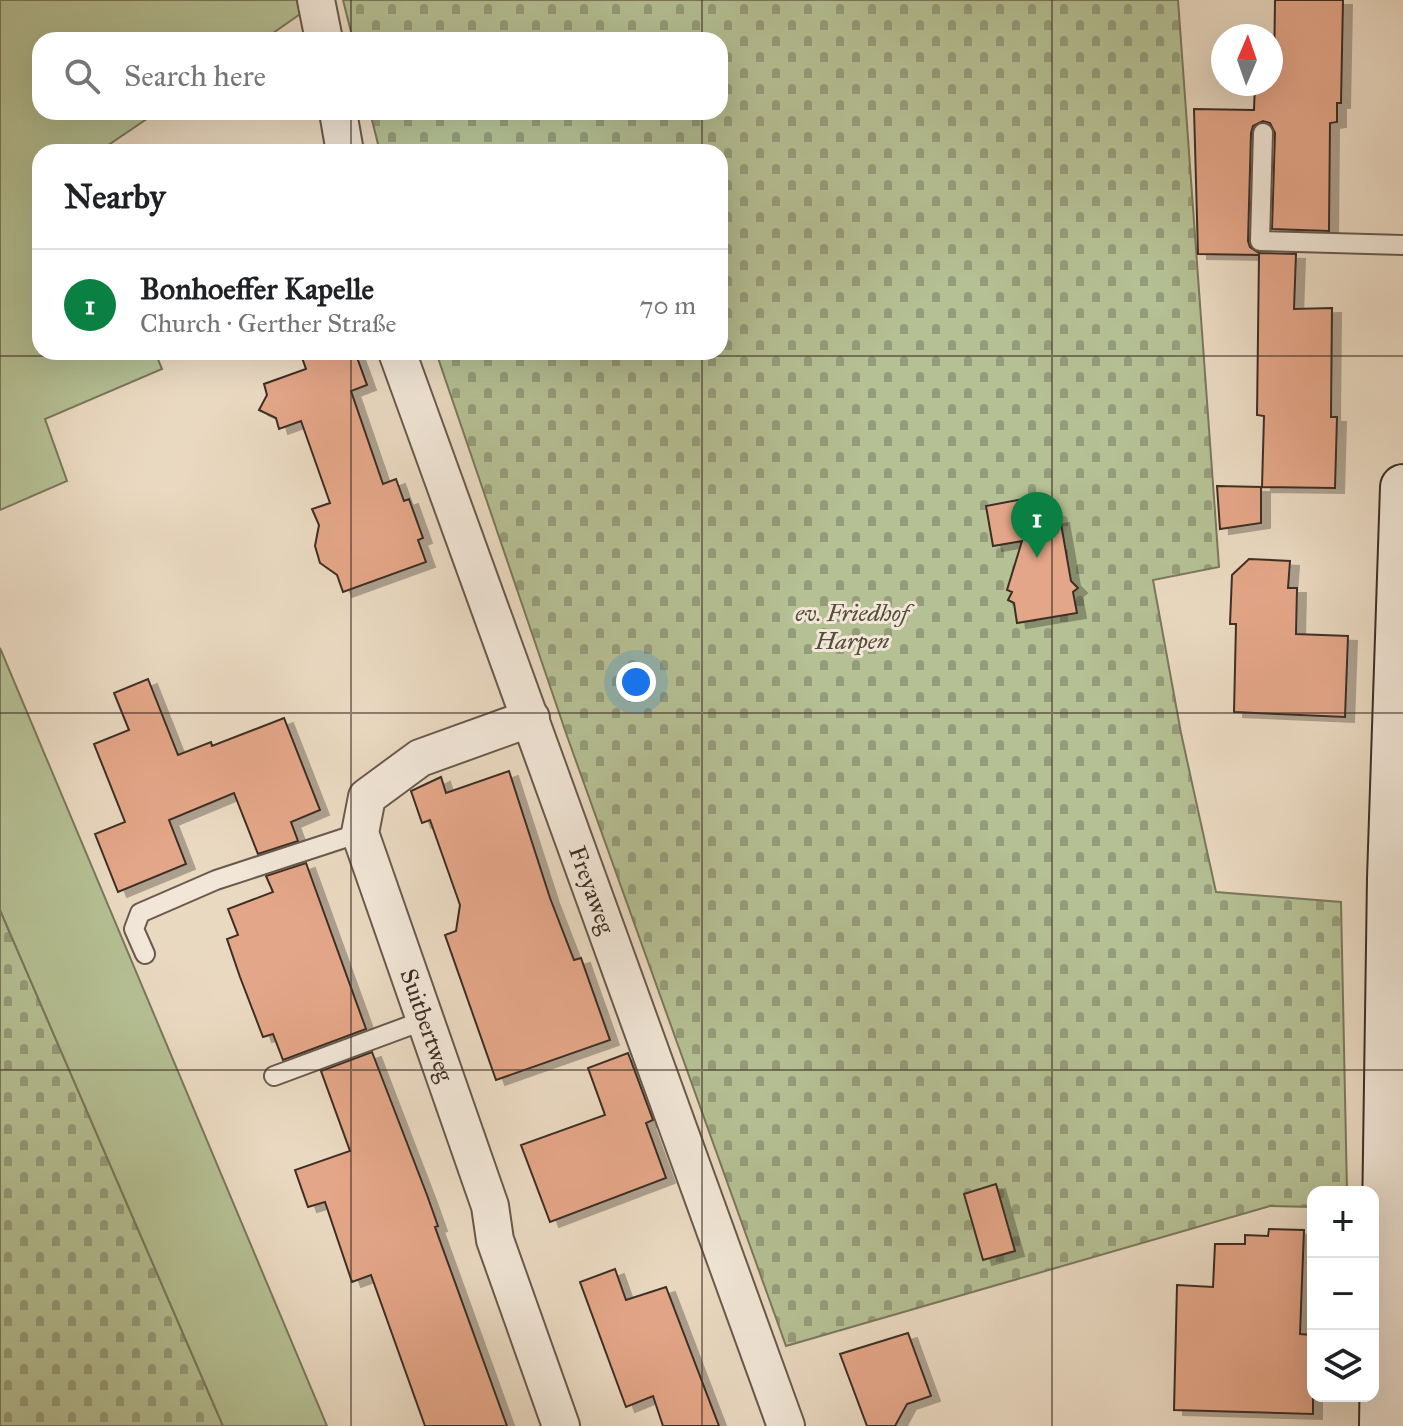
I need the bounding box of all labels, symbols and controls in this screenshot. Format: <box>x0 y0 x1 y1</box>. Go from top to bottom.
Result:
north arrow <box>1211 24 1283 96</box>
search box <box>32 32 728 120</box>
icon: search <box>60 54 104 98</box>
text: Search here <box>124 58 266 94</box>
text: Nearby <box>64 176 166 217</box>
text: Bonhoeffer Kapelle <box>140 271 374 307</box>
text: 1 <box>85 289 95 321</box>
text: 70 m <box>640 289 696 321</box>
text: Church · Gerther Straße <box>140 307 396 339</box>
pin: 1 <box>1011 492 1063 558</box>
park label: ev. Friedhof Harpen <box>795 598 915 656</box>
your location <box>616 662 656 702</box>
street label: Freyaweg <box>562 842 622 939</box>
street label: Suitbertweg <box>393 965 461 1086</box>
map controls <box>1307 1186 1379 1402</box>
button: + <box>1307 1186 1379 1258</box>
button: − <box>1307 1258 1379 1330</box>
button: layers <box>1307 1330 1379 1402</box>

